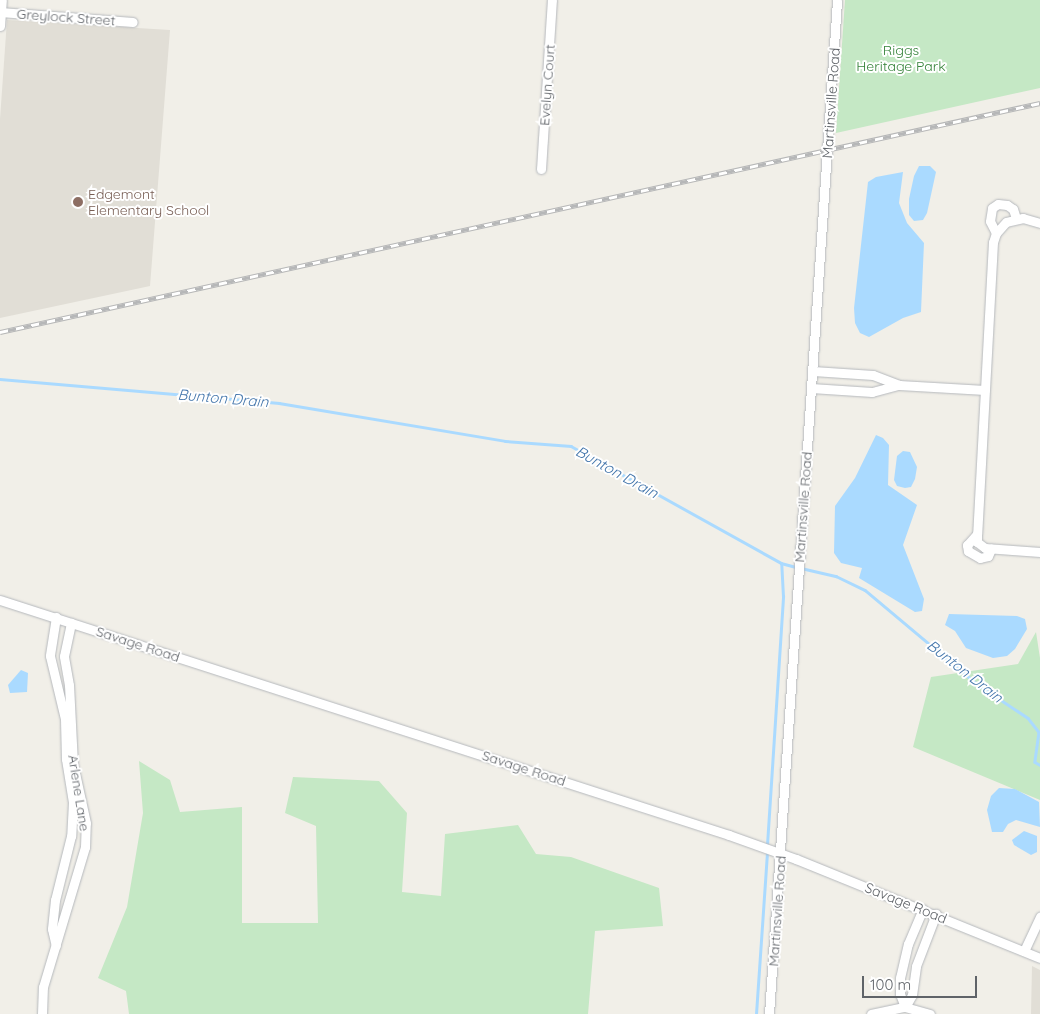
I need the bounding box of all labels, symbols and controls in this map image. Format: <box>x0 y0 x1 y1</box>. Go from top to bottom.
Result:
street label: Greylock Street <box>16 5 116 29</box>
park label: Riggs Heritage Park <box>856 42 946 74</box>
street label: Evelyn Court <box>536 44 558 126</box>
street label: Martinsville Road <box>819 47 843 159</box>
place label: Edgemont Elementary School <box>88 186 209 218</box>
marker: Edgemont Elementary School <box>72 196 84 208</box>
water label: Bunton Drain <box>177 385 269 411</box>
water label: Bunton Drain <box>573 442 661 502</box>
street label: Martinsville Road <box>791 451 815 563</box>
street label: Savage Road <box>94 623 182 665</box>
water label: Bunton Drain <box>924 636 1006 706</box>
street label: Savage Road <box>480 747 568 789</box>
street label: Arlene Lane <box>65 754 93 832</box>
street label: Martinsville Road <box>765 855 789 967</box>
street label: Savage Road <box>863 879 949 927</box>
scale bar <box>865 966 980 998</box>
text: 100 m <box>870 975 911 994</box>

